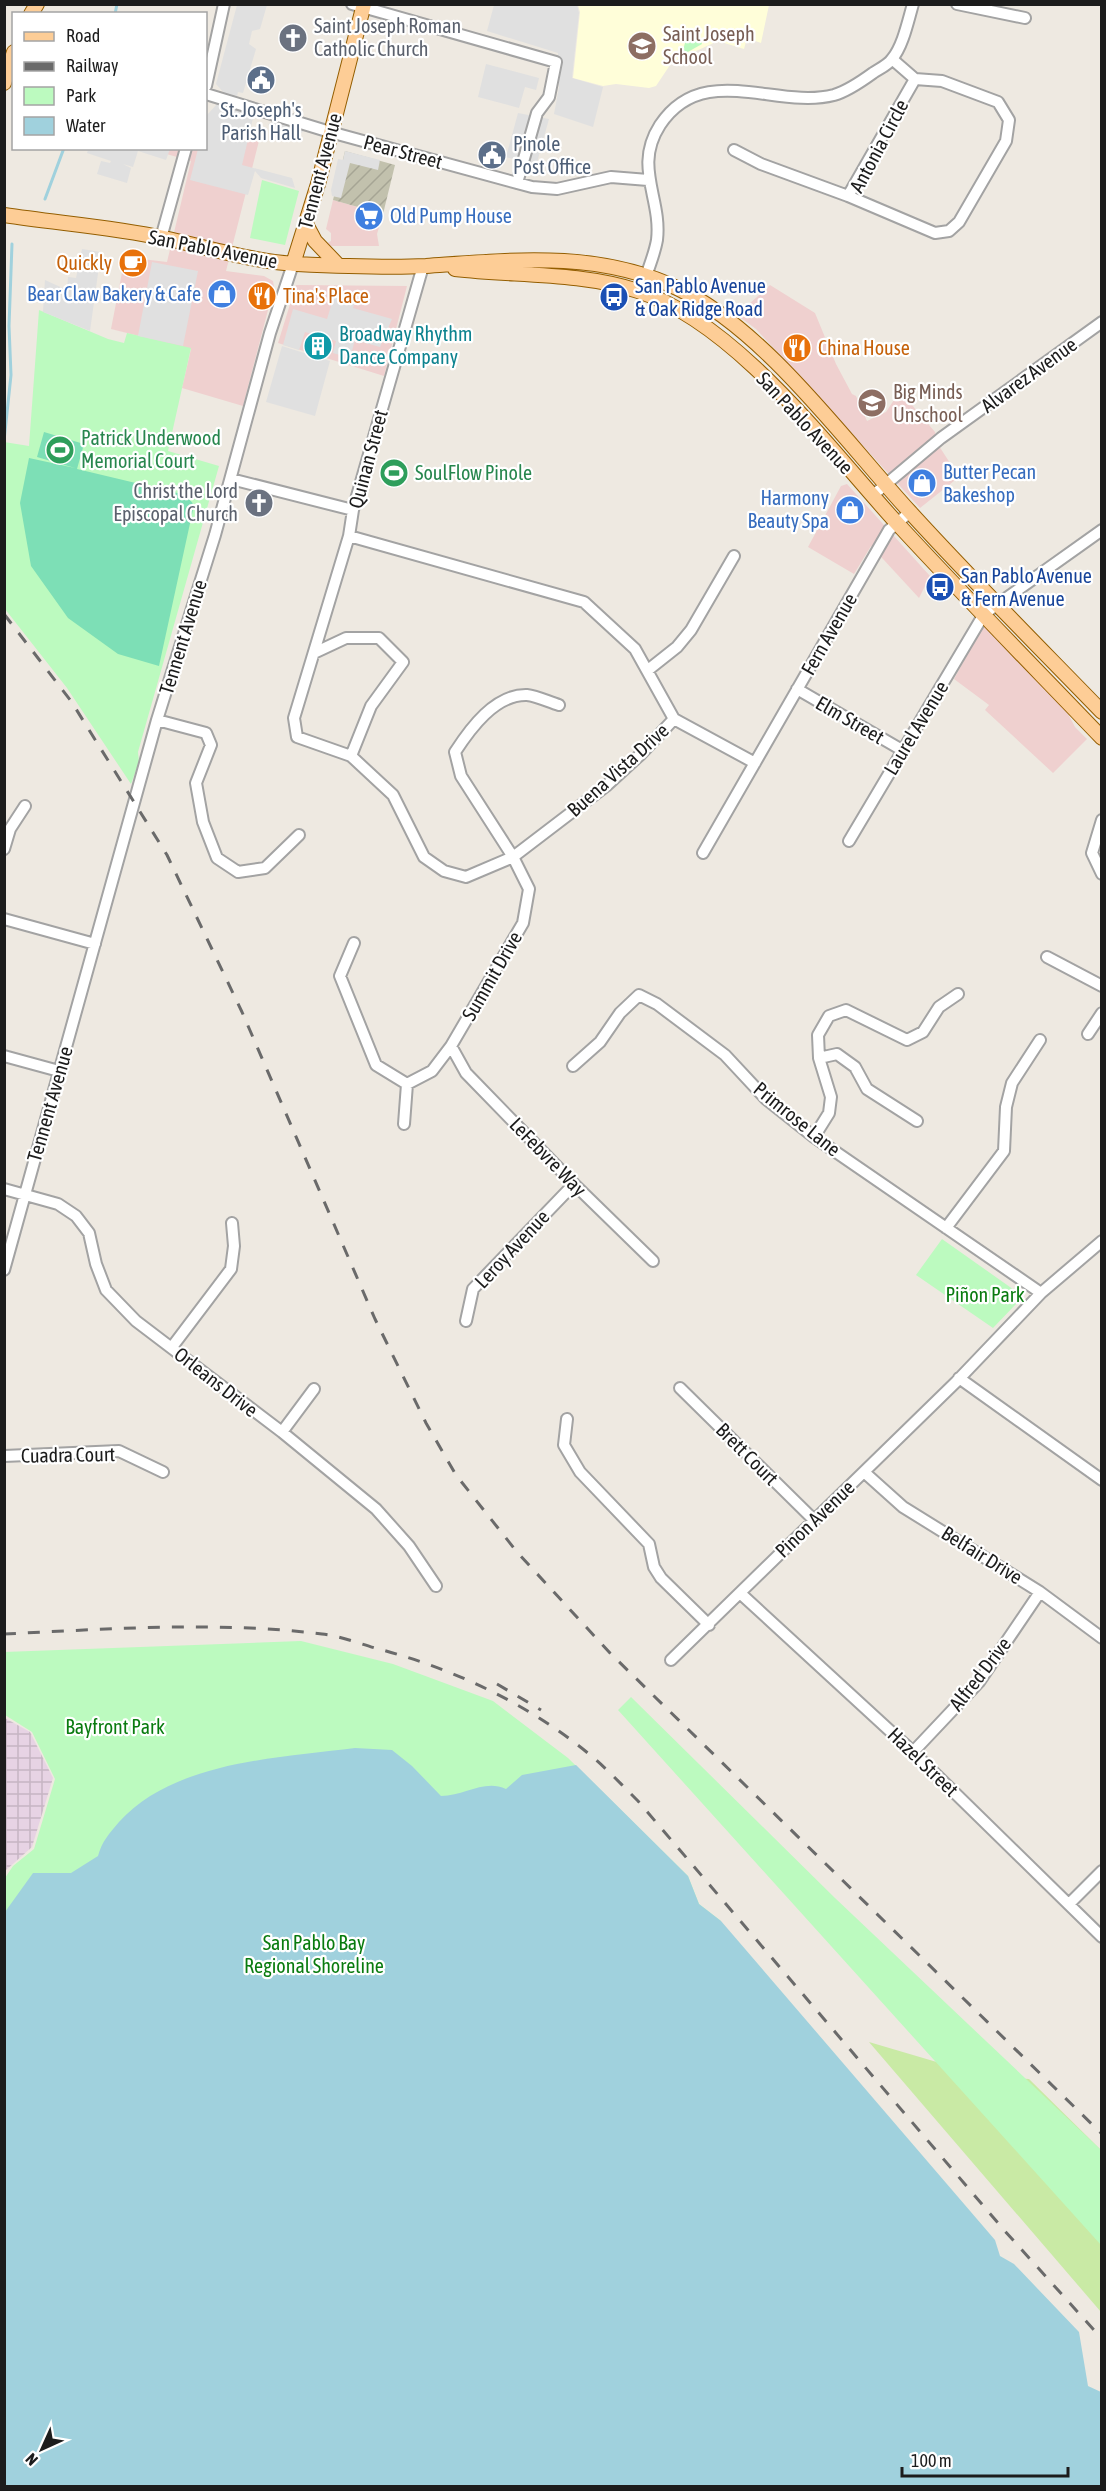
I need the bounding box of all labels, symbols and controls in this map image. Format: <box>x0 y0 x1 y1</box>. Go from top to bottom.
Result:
legend <box>12 12 207 150</box>
place label: Saint Joseph Roman Catholic Church <box>314 14 461 60</box>
church icon: Saint Joseph Roman Catholic Church <box>277 22 309 54</box>
place label: Saint Joseph School <box>663 22 755 68</box>
text: Road <box>66 25 100 46</box>
school or university icon: Saint Joseph School <box>626 30 658 62</box>
text: Railway <box>66 55 118 76</box>
public building icon: St. Joseph's Parish Hall <box>245 64 277 96</box>
text: Park <box>66 85 96 106</box>
street label: Antonia Circle <box>844 95 913 196</box>
place label: St. Joseph's Parish Hall <box>220 98 302 144</box>
street label: Tennent Avenue <box>293 111 346 231</box>
text: Water <box>66 115 106 136</box>
street label: Pear Street <box>361 130 445 173</box>
place label: Pinole Post Office <box>513 132 591 178</box>
public building icon: Pinole Post Office <box>476 139 508 171</box>
supermarket icon: Old Pump House <box>353 200 385 232</box>
place label: Old Pump House <box>390 204 512 227</box>
street label: San Pablo Avenue <box>147 225 280 272</box>
cafe icon: Quickly <box>117 247 149 279</box>
place label: Quickly <box>57 251 112 274</box>
place label: San Pablo Avenue & Oak Ridge Road <box>635 274 766 320</box>
shop icon: Bear Claw Bakery & Cafe <box>206 278 238 310</box>
restaurant icon: Tina's Place <box>246 280 278 312</box>
bus stop icon: San Pablo Avenue & Oak Ridge Road <box>598 281 630 313</box>
place label: Bear Claw Bakery & Cafe <box>27 282 201 305</box>
place label: Tina's Place <box>283 284 369 307</box>
place label: Broadway Rhythm Dance Company <box>339 322 472 368</box>
building icon: Broadway Rhythm Dance Company <box>302 330 334 362</box>
restaurant icon: China House <box>781 332 813 364</box>
street label: Alvarez Avenue <box>976 332 1081 417</box>
place label: China House <box>818 336 910 359</box>
street label: San Pablo Avenue <box>752 367 858 478</box>
place label: Big Minds Unschool <box>893 380 963 426</box>
school or university icon: Big Minds Unschool <box>856 387 888 419</box>
street label: Quinan Street <box>343 407 392 511</box>
place label: Patrick Underwood Memorial Court <box>81 426 221 472</box>
sports icon: Patrick Underwood Memorial Court <box>44 434 76 466</box>
sports icon: SoulFlow Pinole <box>378 457 410 489</box>
place label: Butter Pecan Bakeshop <box>943 460 1036 506</box>
place label: SoulFlow Pinole <box>415 461 532 484</box>
shop icon: Butter Pecan Bakeshop <box>906 467 938 499</box>
place label: Christ the Lord Episcopal Church <box>113 479 238 525</box>
place label: Harmony Beauty Spa <box>748 486 829 532</box>
church icon: Christ the Lord Episcopal Church <box>243 487 275 519</box>
shop icon: Harmony Beauty Spa <box>834 494 866 526</box>
place label: San Pablo Avenue & Fern Avenue <box>961 564 1092 610</box>
bus stop icon: San Pablo Avenue & Fern Avenue <box>924 571 956 603</box>
street label: Tennent Avenue <box>154 577 211 697</box>
street label: Fern Avenue <box>796 589 861 679</box>
street label: Laurel Avenue <box>879 677 952 779</box>
street label: Elm Street <box>812 691 889 748</box>
street label: Buena Vista Drive <box>562 718 673 821</box>
street label: Summit Drive <box>457 927 526 1024</box>
street label: Tennent Avenue <box>22 1044 77 1164</box>
street label: Primrose Lane <box>749 1077 845 1160</box>
street label: LeFebvre Way <box>505 1113 591 1201</box>
street label: Leroy Avenue <box>470 1205 554 1292</box>
park label: Piñon Park <box>946 1283 1025 1306</box>
street label: Orleans Drive <box>170 1342 263 1421</box>
street label: Brett Court <box>712 1418 783 1490</box>
street label: Cuadra Court <box>21 1442 116 1467</box>
street label: Pinon Avenue <box>770 1475 859 1562</box>
street label: Belfair Drive <box>938 1521 1027 1588</box>
street label: Alfred Drive <box>944 1633 1015 1715</box>
park label: Bayfront Park <box>65 1715 165 1738</box>
street label: Hazel Street <box>883 1722 963 1801</box>
park label: San Pablo Bay Regional Shoreline <box>244 1931 384 1977</box>
north arrow <box>12 2419 72 2479</box>
scale bar <box>902 2440 1068 2478</box>
text: N <box>22 2450 41 2469</box>
text: 100 m <box>911 2450 952 2471</box>

